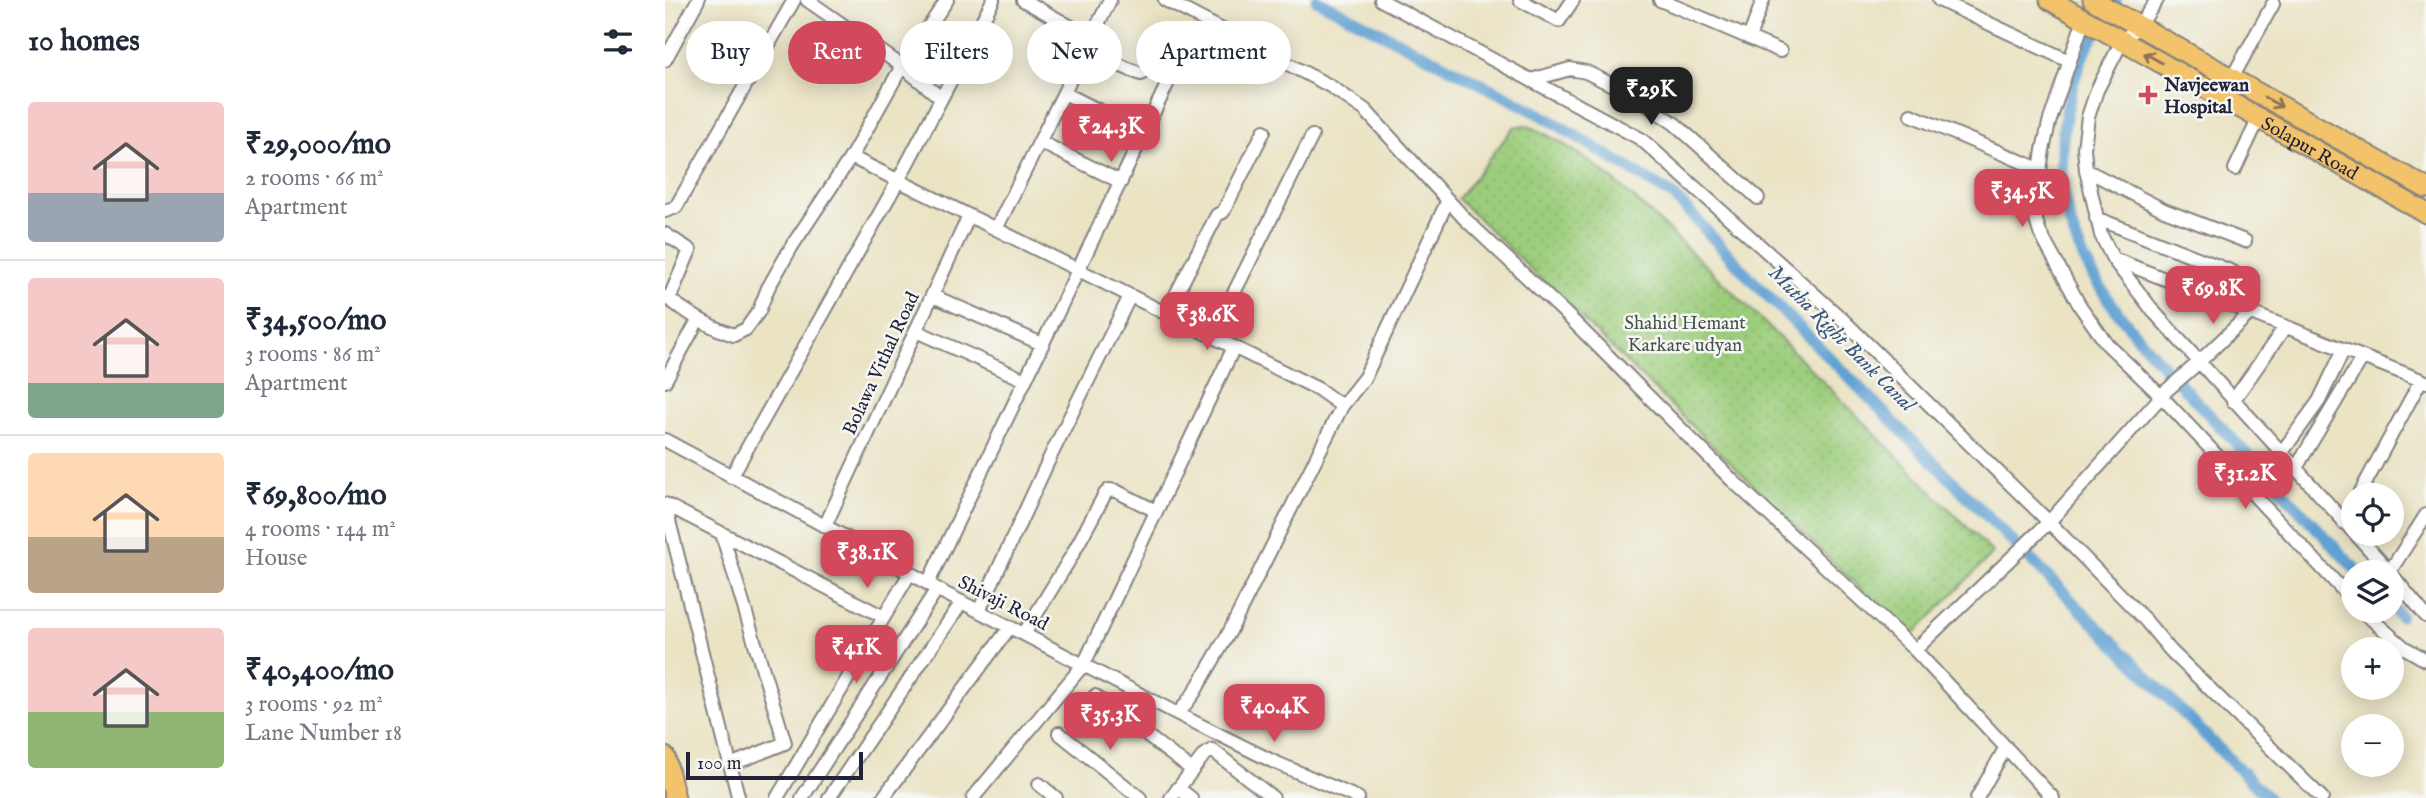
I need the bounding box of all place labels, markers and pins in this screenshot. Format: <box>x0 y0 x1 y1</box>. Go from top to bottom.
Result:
pin: ₹29K <box>1610 68 1692 127</box>
place label: Navjeewan Hospital <box>2163 74 2249 120</box>
marker: Navjeewan Hospital <box>2138 85 2158 105</box>
pin: ₹24.3K <box>1054 104 1168 164</box>
pin: ₹34.5K <box>1965 170 2079 229</box>
pin: ₹69.8K <box>2156 266 2270 326</box>
pin: ₹38.6K <box>1150 292 1264 352</box>
pin: ₹31.2K <box>2188 452 2302 511</box>
pin: ₹38.1K <box>810 530 924 590</box>
pin: ₹41K <box>815 626 897 685</box>
pin: ₹40.4K <box>1217 684 1331 744</box>
pin: ₹35.3K <box>1053 692 1167 752</box>

